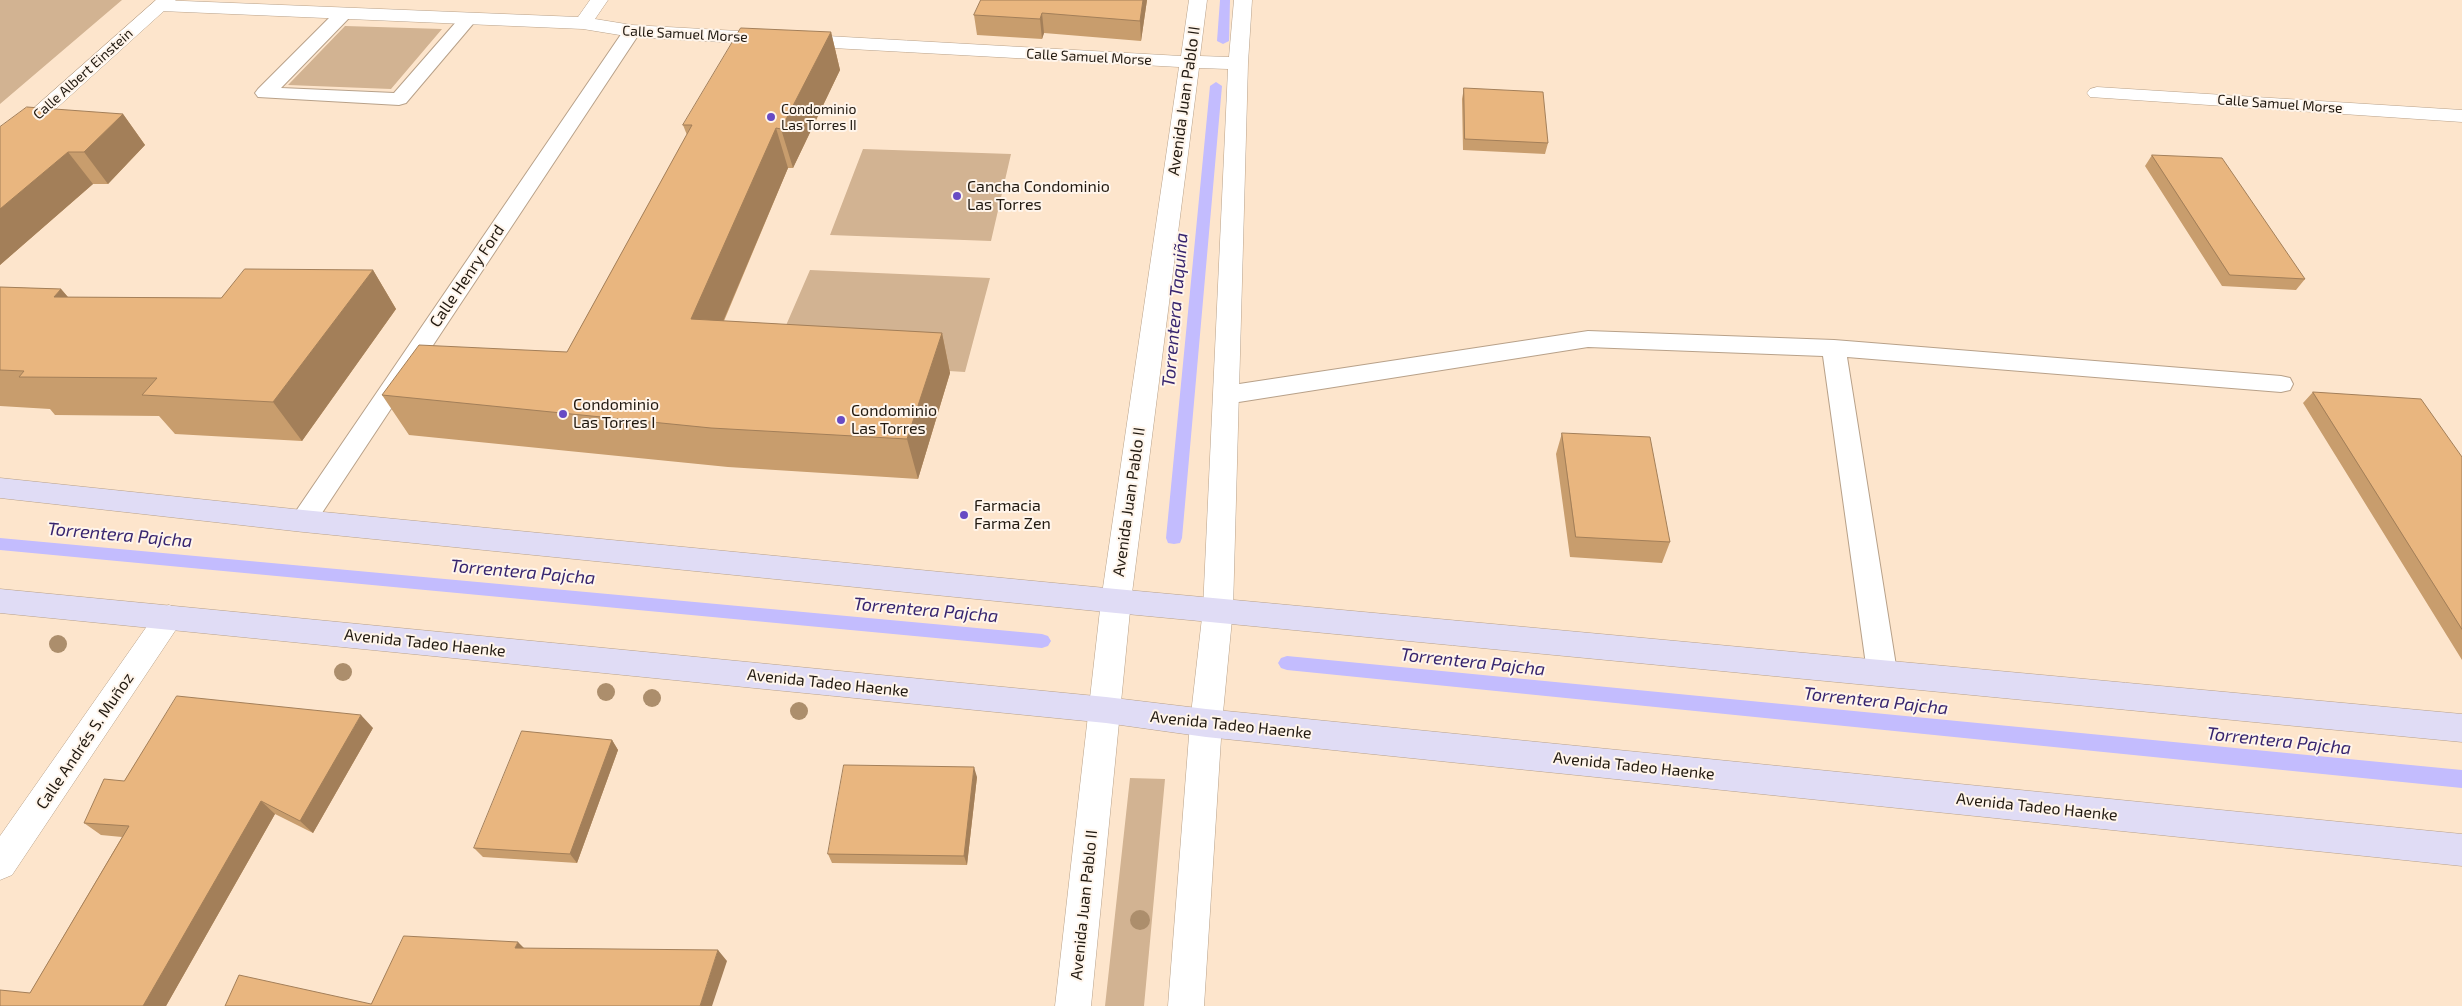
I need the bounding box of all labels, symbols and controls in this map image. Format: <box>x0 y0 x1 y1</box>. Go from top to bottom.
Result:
street label: Calle Samuel Morse <box>622 22 748 46</box>
street label: Calle Albert Einstein <box>30 25 136 123</box>
street label: Avenida Juan Pablo II <box>1164 25 1204 177</box>
street label: Calle Samuel Morse <box>1026 45 1152 69</box>
street label: Calle Samuel Morse <box>2217 91 2343 117</box>
place label: Condominio Las Torres II <box>781 101 857 134</box>
marker: Condominio Las Torres II <box>765 111 777 123</box>
place label: Cancha Condominio Las Torres <box>967 177 1110 215</box>
marker: Cancha Condominio Las Torres <box>951 190 963 202</box>
street label: Calle Henry Ford <box>426 221 508 331</box>
water label: Torrentera Taquiña <box>1157 232 1193 388</box>
place label: Condominio Las Torres I <box>573 395 659 433</box>
place label: Condominio Las Torres <box>851 401 937 439</box>
marker: Condominio Las Torres I <box>557 408 569 420</box>
marker: Condominio Las Torres <box>835 414 847 426</box>
street label: Avenida Juan Pablo II <box>1109 426 1149 578</box>
place label: Farmacia Farma Zen <box>974 496 1051 534</box>
marker: Farmacia Farma Zen <box>958 509 970 521</box>
water label: Torrentera Pajcha <box>47 518 193 552</box>
water label: Torrentera Pajcha <box>450 555 596 589</box>
water label: Torrentera Pajcha <box>853 593 999 627</box>
street label: Avenida Tadeo Haenke <box>343 625 507 661</box>
water label: Torrentera Pajcha <box>1400 644 1546 680</box>
street label: Avenida Tadeo Haenke <box>746 665 910 701</box>
street label: Calle Andrés S. Muñoz <box>32 669 138 813</box>
water label: Torrentera Pajcha <box>1803 683 1949 719</box>
street label: Avenida Tadeo Haenke <box>1149 707 1313 743</box>
water label: Torrentera Pajcha <box>2206 723 2352 759</box>
street label: Avenida Tadeo Haenke <box>1552 748 1716 784</box>
street label: Avenida Tadeo Haenke <box>1955 789 2119 825</box>
street label: Avenida Juan Pablo II <box>1067 829 1101 981</box>

